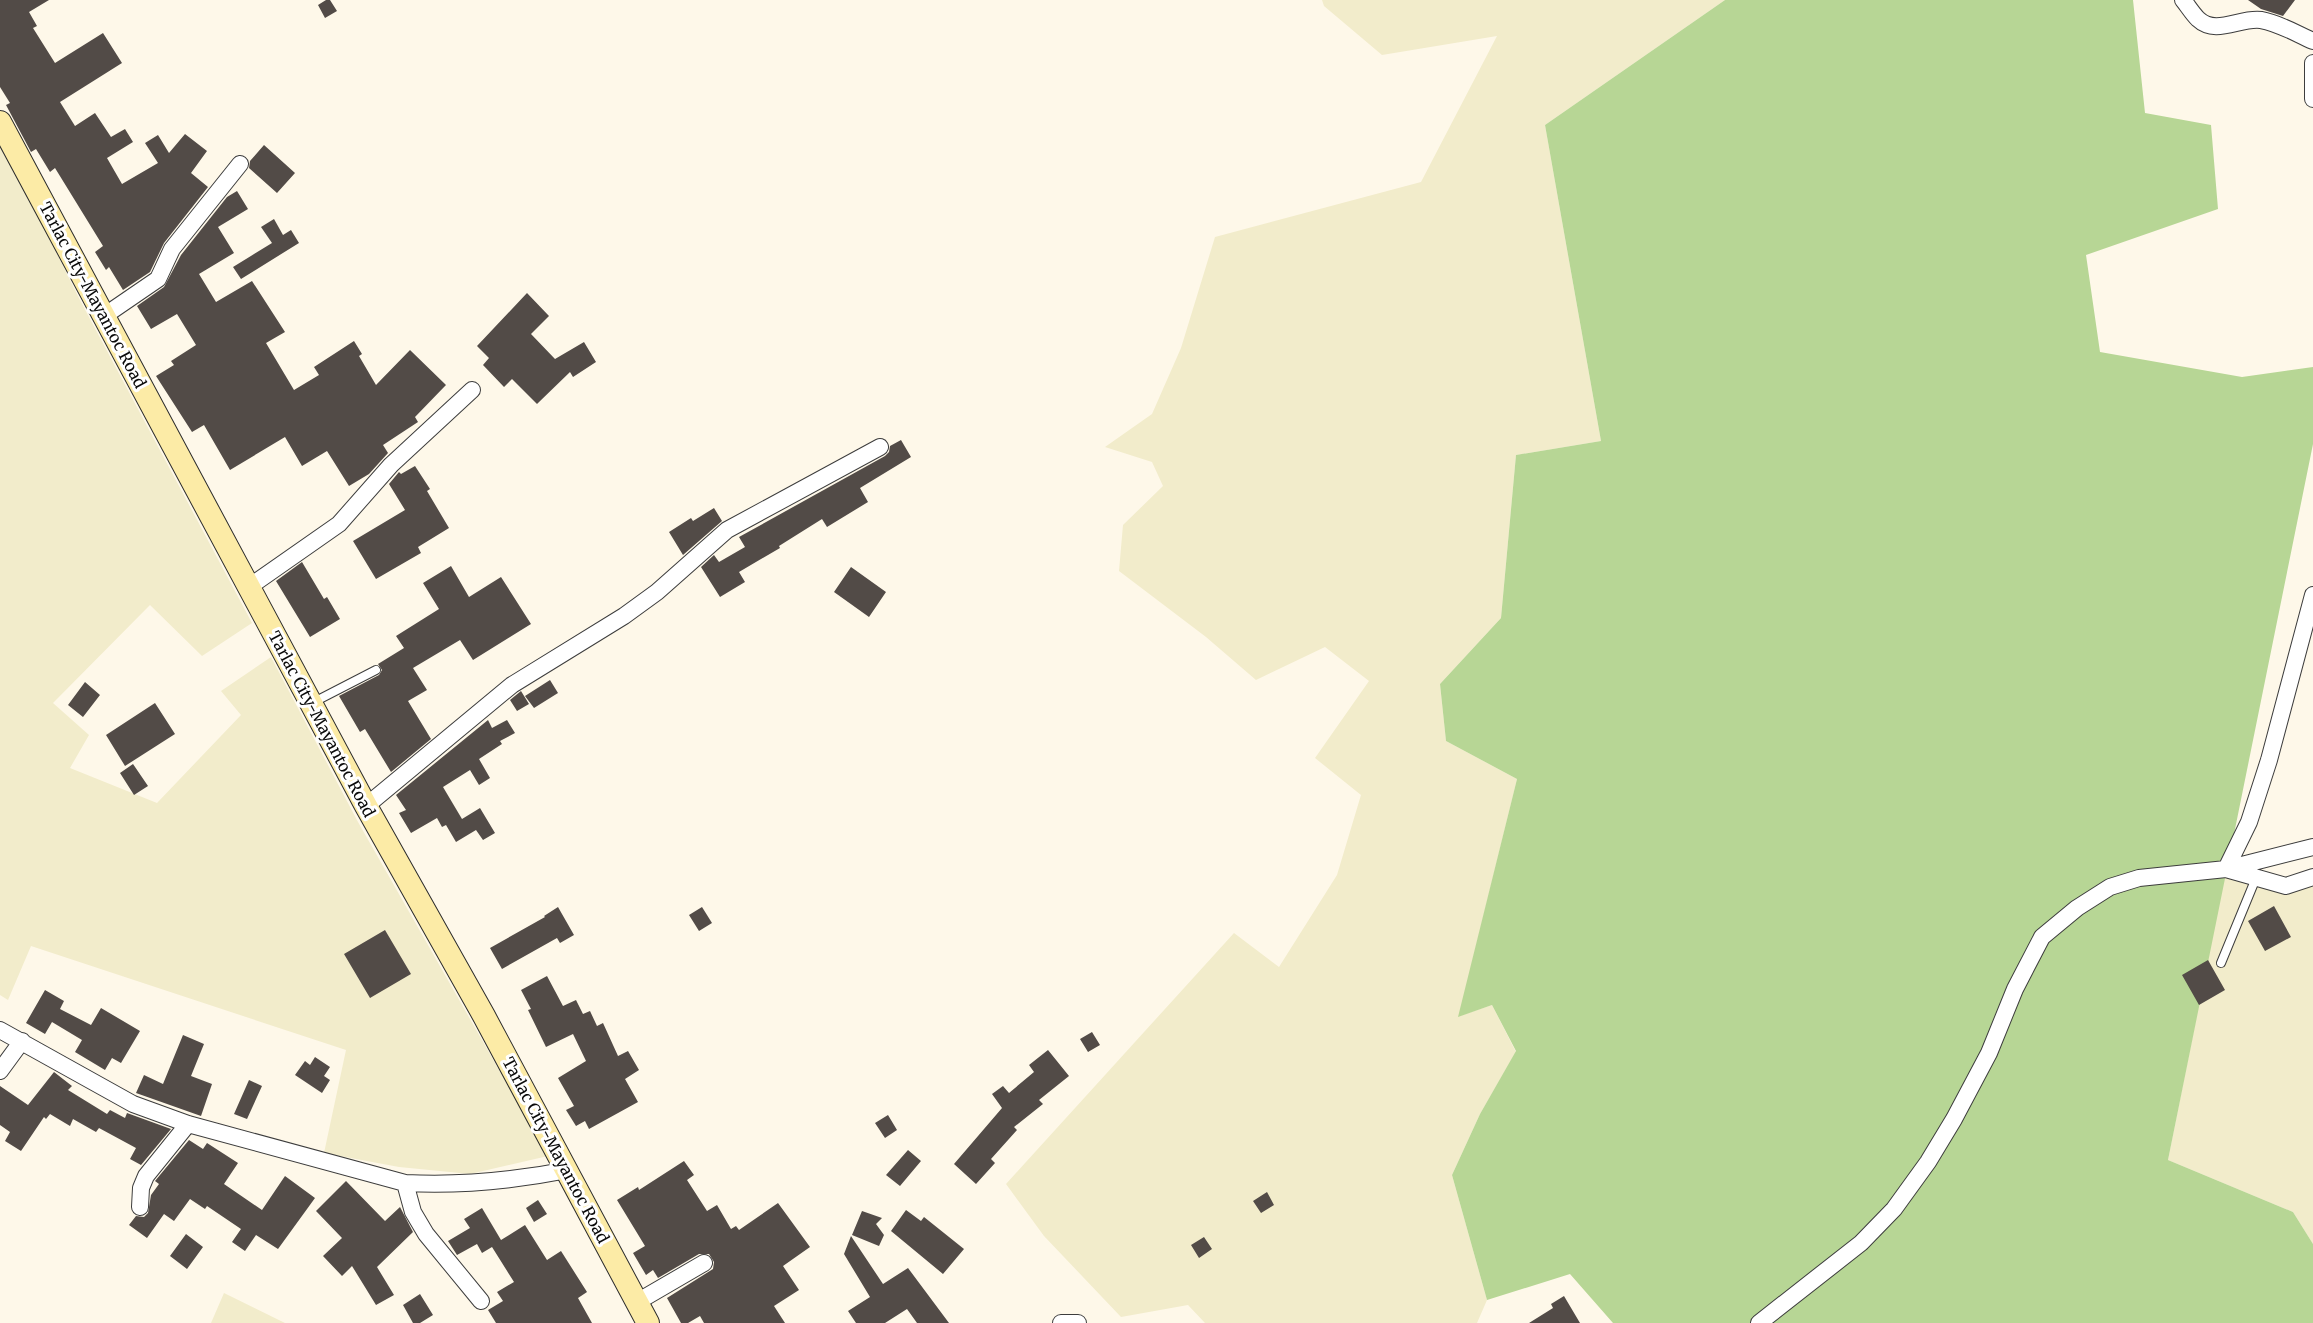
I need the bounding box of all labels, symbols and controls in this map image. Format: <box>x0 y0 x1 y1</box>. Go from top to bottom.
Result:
street label: Tarlac City-Mayantoc Road <box>35 198 151 392</box>
street label: Tarlac City-Mayantoc Road <box>264 627 380 821</box>
street label: Tarlac City-Mayantoc Road <box>498 1053 614 1247</box>

